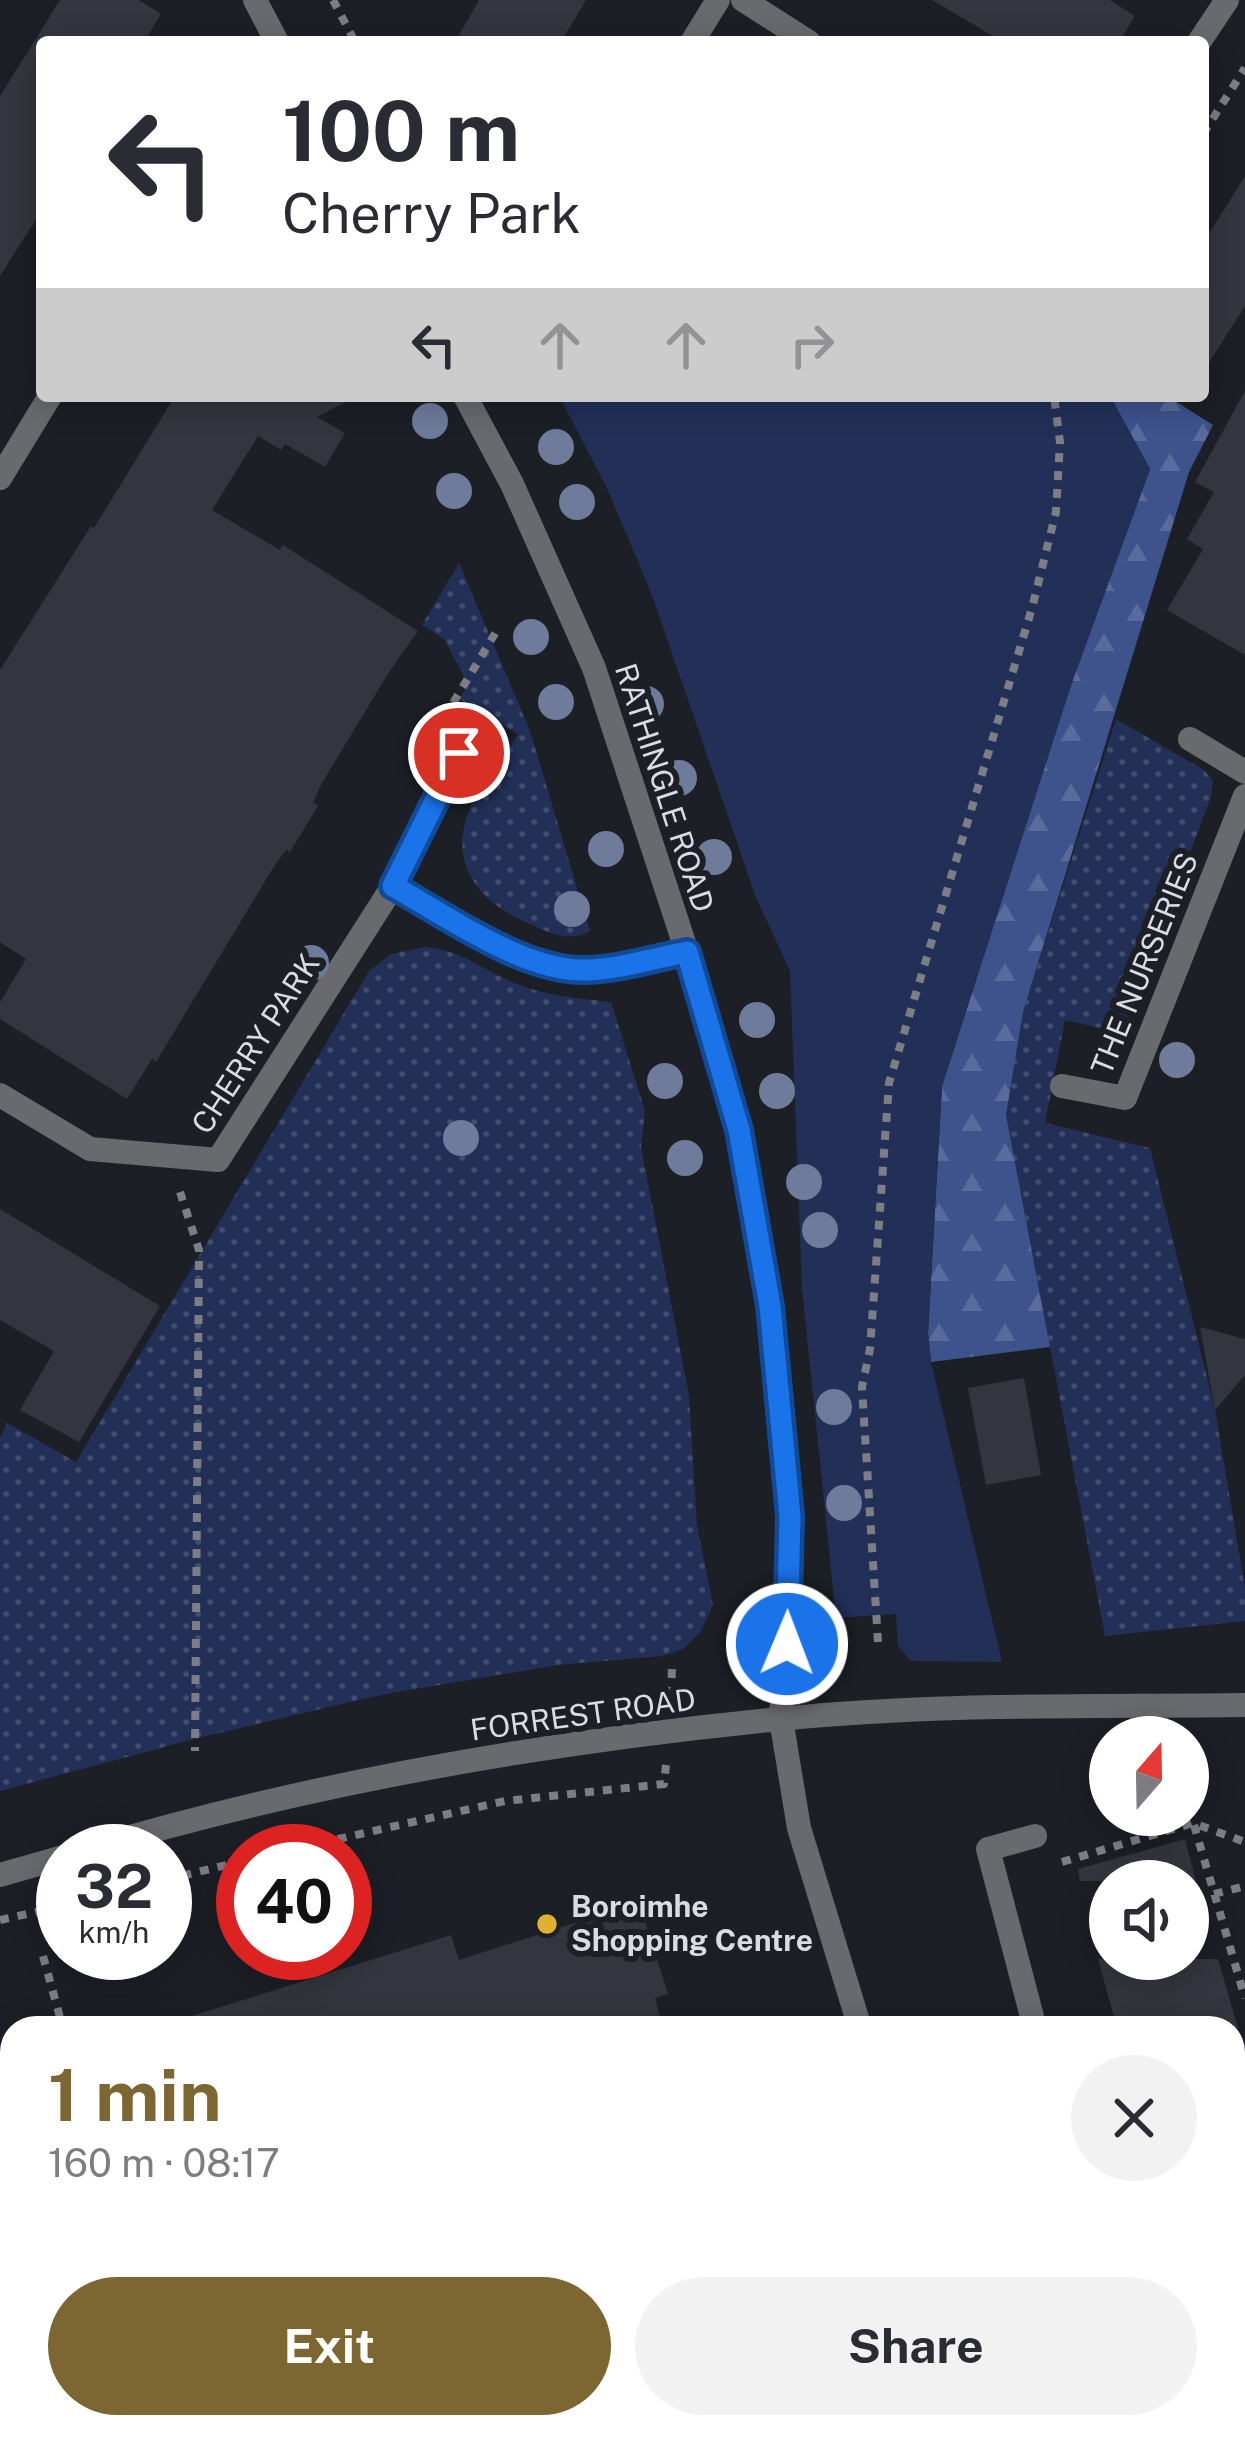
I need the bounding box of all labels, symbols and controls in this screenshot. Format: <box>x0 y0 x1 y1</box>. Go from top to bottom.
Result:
text: 100 m <box>282 81 520 180</box>
icon: left <box>84 84 240 240</box>
text: Cherry Park <box>282 182 581 245</box>
icon: left <box>401 312 467 378</box>
icon: ahead <box>527 312 593 378</box>
icon: ahead <box>653 312 719 378</box>
icon: right <box>779 312 845 378</box>
street label: RATHINGLE ROAD <box>608 659 722 917</box>
pin <box>408 702 510 804</box>
icon: arrive <box>426 720 492 786</box>
street label: THE NURSERIES <box>1083 847 1205 1080</box>
street label: CHERRY PARK <box>184 947 327 1140</box>
position arrow <box>724 1581 850 1707</box>
street label: FORREST ROAD <box>468 1680 698 1748</box>
north arrow <box>1089 1716 1209 1836</box>
map controls <box>1089 1716 1209 1980</box>
speed limit sign: 40 <box>216 1824 372 1980</box>
text: 32 <box>75 1851 153 1922</box>
button: sound <box>1089 1860 1209 1980</box>
place label: Boroimhe Shopping Centre <box>571 1888 813 1958</box>
marker: Boroimhe Shopping Centre <box>534 1911 560 1937</box>
text: km/h <box>79 1914 149 1950</box>
text: 1 min <box>48 2053 222 2137</box>
button: close <box>1071 2055 1197 2181</box>
text: 160 m · 08:17 <box>48 2140 280 2186</box>
button: Exit <box>48 2277 611 2415</box>
button: Share <box>635 2277 1197 2415</box>

